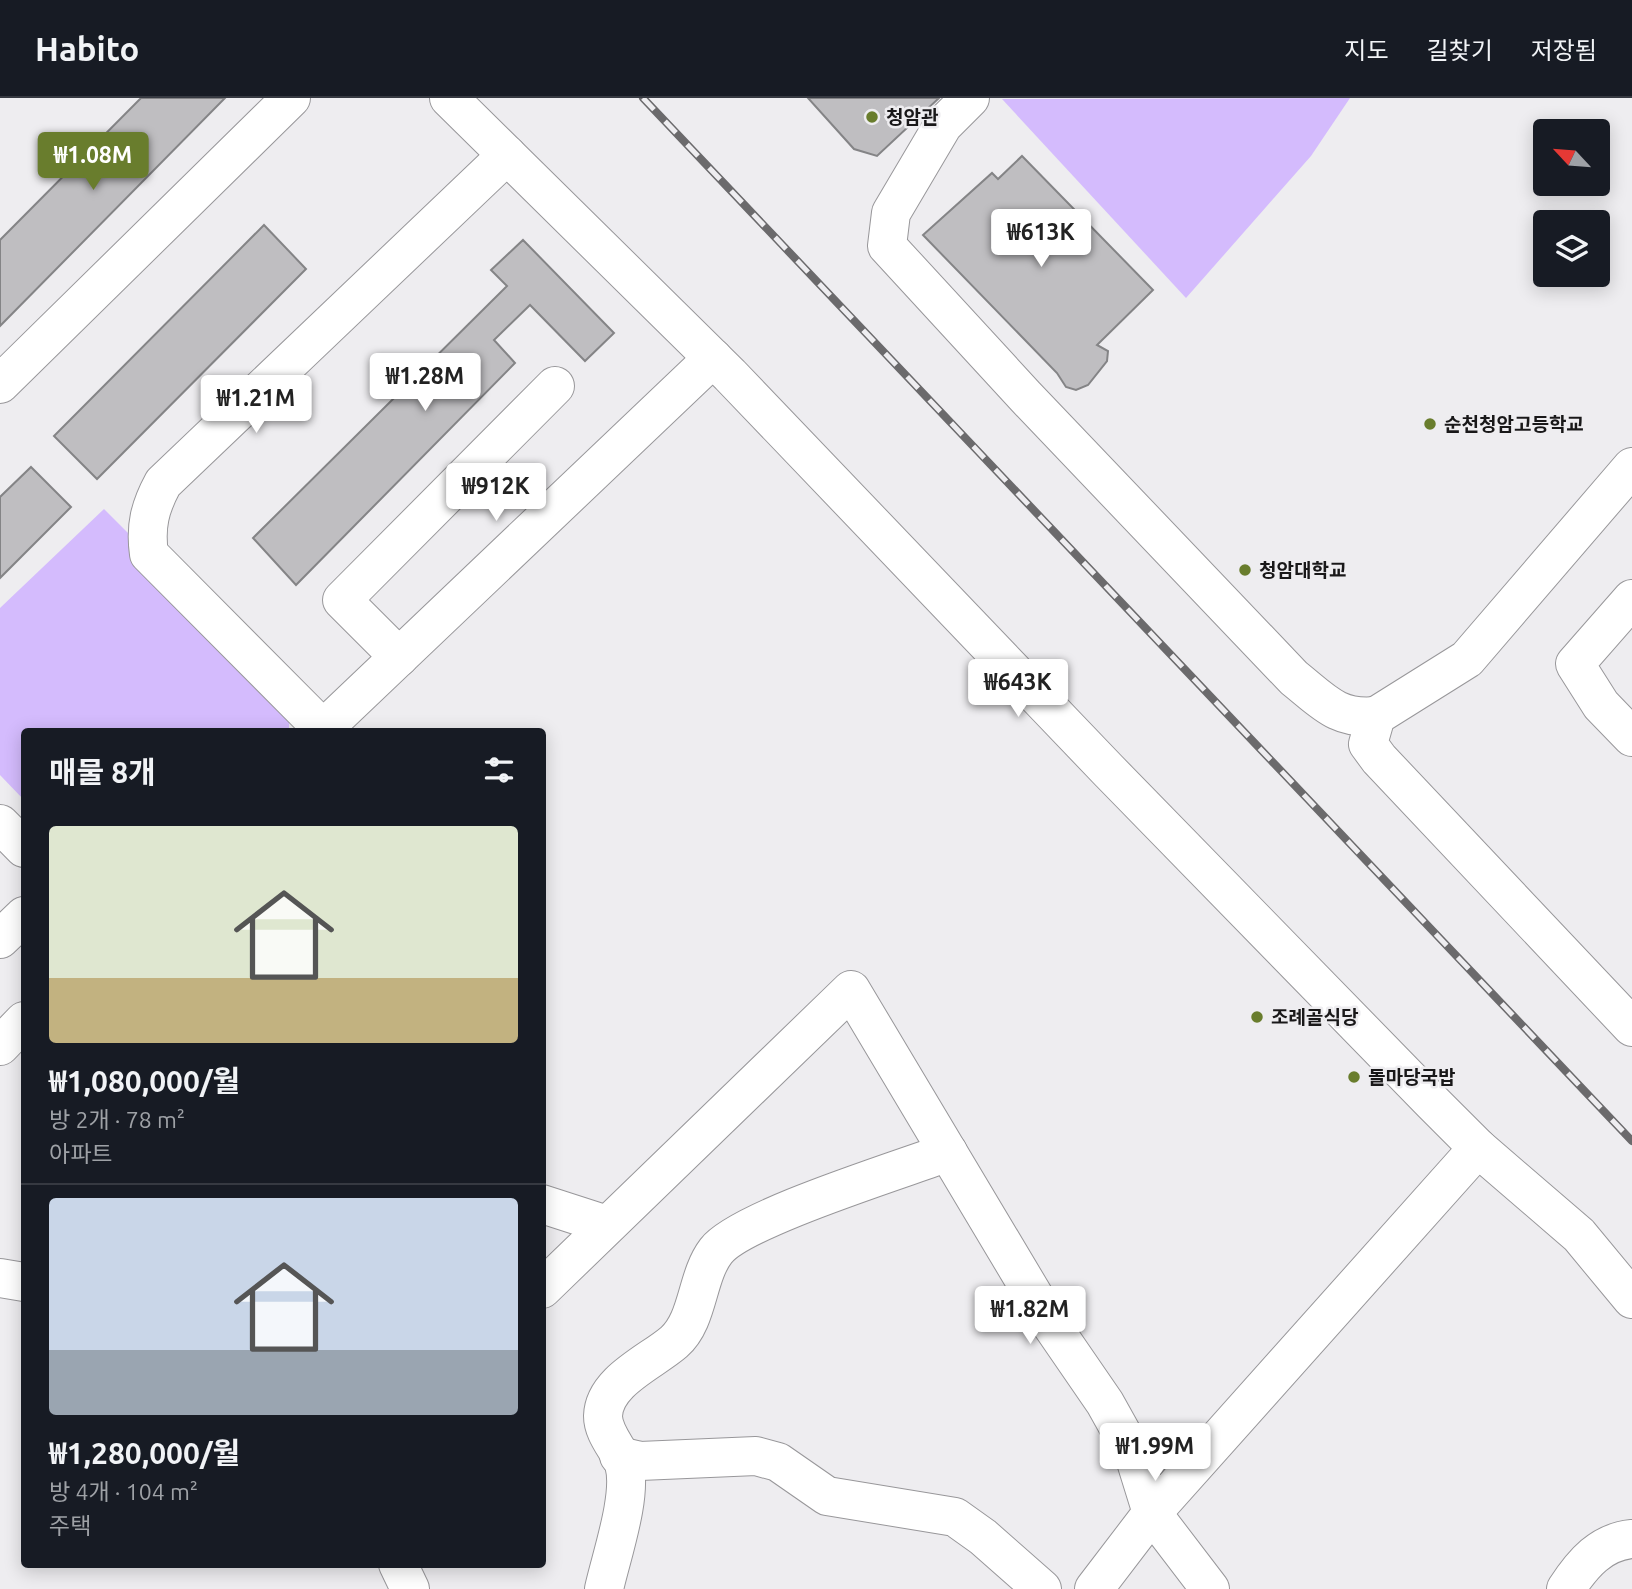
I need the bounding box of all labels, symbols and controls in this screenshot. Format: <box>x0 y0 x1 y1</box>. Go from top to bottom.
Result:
text: Habito <box>35 30 139 67</box>
text: 지도 <box>1344 37 1389 64</box>
text: 길찾기 <box>1427 37 1493 64</box>
text: 저장됨 <box>1531 37 1597 64</box>
place label: 청암관 <box>886 106 939 128</box>
marker: 청암관 <box>864 109 880 125</box>
north arrow <box>1533 119 1610 196</box>
map controls <box>1533 119 1610 287</box>
pin: ₩1.08M <box>36 132 150 192</box>
text: ₩1.08M <box>54 142 132 167</box>
pin: ₩613K <box>992 209 1090 269</box>
button: layers <box>1533 210 1610 287</box>
text: ₩613K <box>1007 219 1075 244</box>
pin: ₩1.28M <box>368 354 482 413</box>
text: ₩1.28M <box>386 363 464 388</box>
pin: ₩1.21M <box>199 376 313 435</box>
text: ₩1.21M <box>217 385 295 410</box>
place label: 순천청암고등학교 <box>1444 413 1584 435</box>
marker: 순천청암고등학교 <box>1422 416 1438 432</box>
pin: ₩912K <box>447 464 545 523</box>
text: ₩912K <box>462 473 530 498</box>
place label: 청암대학교 <box>1259 559 1346 581</box>
marker: 청암대학교 <box>1237 562 1253 578</box>
pin: ₩643K <box>969 660 1067 719</box>
text: ₩643K <box>984 669 1052 694</box>
icon: filters <box>480 751 518 789</box>
text: 매물 8개 <box>49 755 156 789</box>
icon: home <box>221 872 347 998</box>
place label: 조례골식당 <box>1271 1006 1359 1028</box>
marker: 조례골식당 <box>1249 1009 1265 1025</box>
text: ₩1,080,000/월 <box>49 1064 240 1098</box>
place label: 돌마당국밥 <box>1368 1066 1455 1088</box>
marker: 돌마당국밥 <box>1346 1069 1362 1085</box>
text: 방 2개 · 78 m² <box>49 1107 185 1132</box>
text: 아파트 <box>49 1141 112 1166</box>
icon: home <box>221 1244 347 1370</box>
pin: ₩1.82M <box>973 1286 1087 1346</box>
text: ₩1.82M <box>991 1296 1069 1321</box>
pin: ₩1.99M <box>1098 1424 1212 1483</box>
text: ₩1.99M <box>1116 1433 1194 1458</box>
text: ₩1,280,000/월 <box>49 1436 240 1470</box>
text: 방 4개 · 104 m² <box>49 1479 198 1504</box>
text: 주택 <box>49 1513 91 1538</box>

